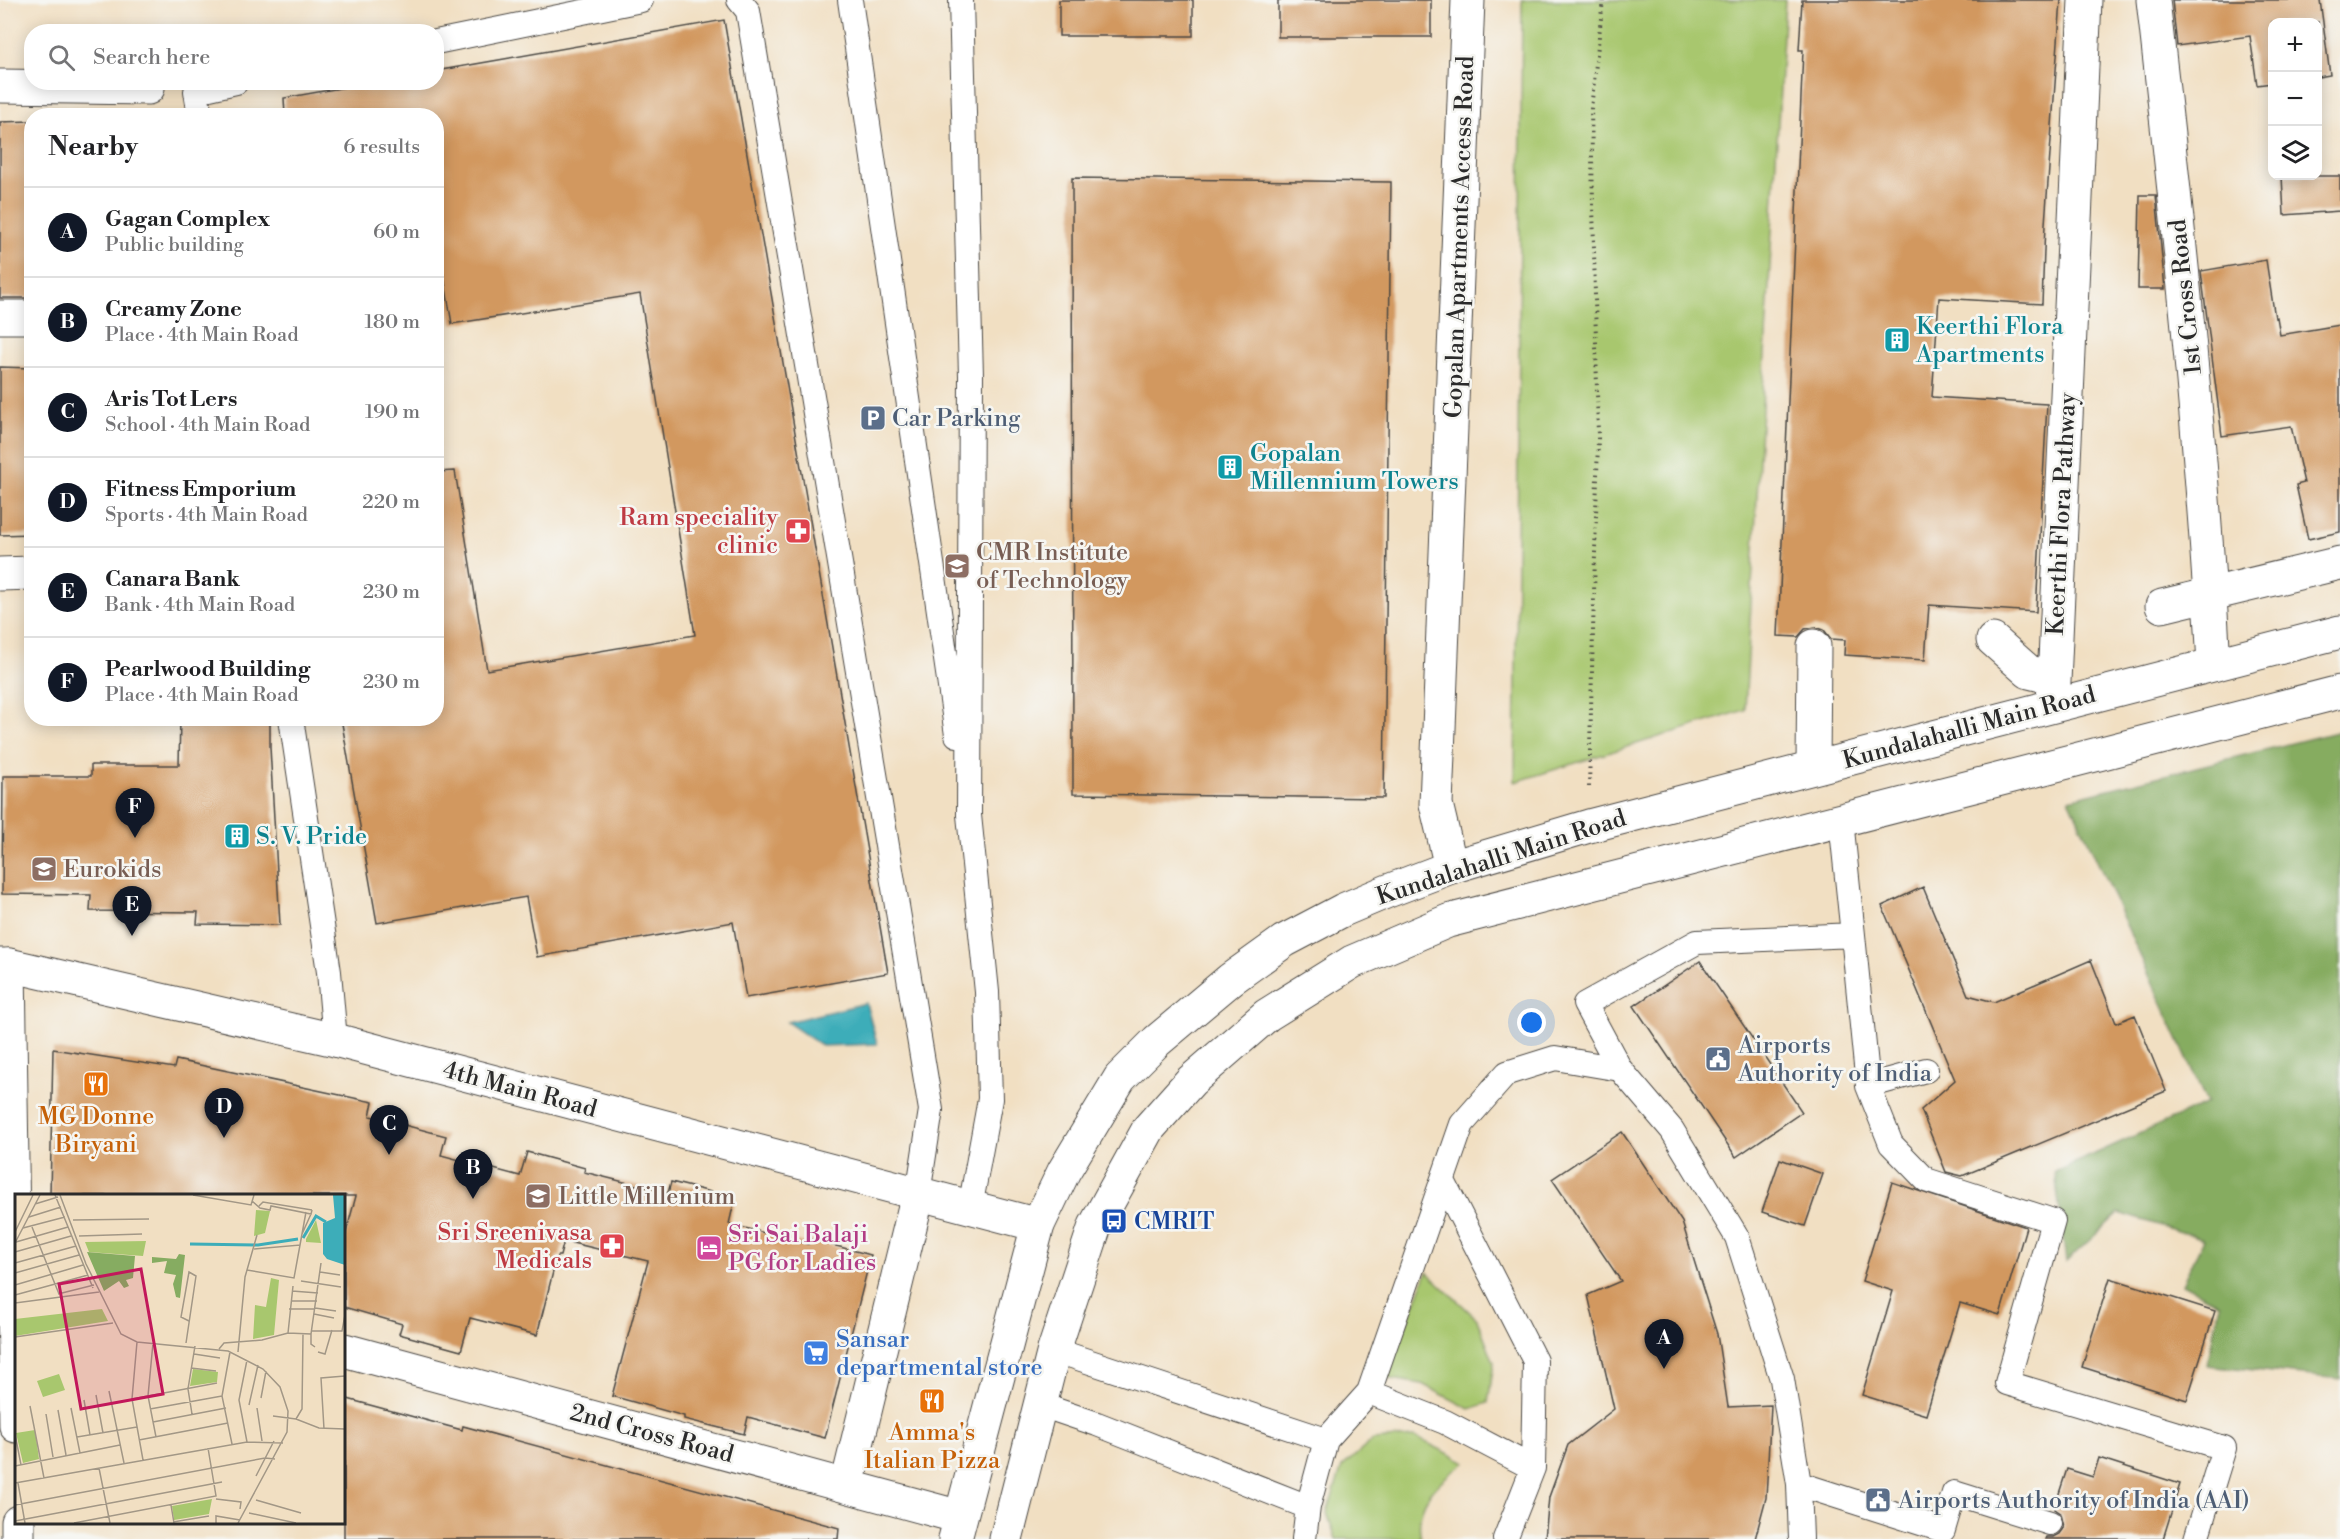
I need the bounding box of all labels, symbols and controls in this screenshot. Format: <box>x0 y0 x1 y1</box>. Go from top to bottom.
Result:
map controls <box>2268 18 2322 180</box>
button: + <box>2268 18 2322 72</box>
search box <box>24 24 444 90</box>
icon: search <box>45 41 78 74</box>
text: Search here <box>93 44 210 71</box>
street label: Gopalan Apartments Access Road <box>1439 55 1481 419</box>
button: − <box>2268 72 2322 126</box>
button: layers <box>2268 126 2322 180</box>
text: Nearby <box>48 131 138 163</box>
text: 6 results <box>343 135 420 160</box>
text: Gagan Complex <box>105 206 270 233</box>
street label: 1st Cross Road <box>2163 217 2209 376</box>
text: A <box>60 220 75 245</box>
text: 60 m <box>373 220 420 245</box>
text: Public building <box>105 233 244 258</box>
text: Creamy Zone <box>105 296 242 323</box>
text: B <box>60 310 75 335</box>
text: 180 m <box>365 310 420 335</box>
place label: Keerthi Flora Apartments <box>1915 312 2064 370</box>
text: Place · 4th Main Road <box>105 323 299 348</box>
building icon: Keerthi Flora Apartments <box>1882 325 1912 355</box>
text: Aris Tot Lers <box>105 386 237 413</box>
street label: Keerthi Flora Pathway <box>2041 392 2083 636</box>
text: C <box>60 400 75 425</box>
text: 190 m <box>365 400 420 425</box>
parking icon: Car Parking <box>858 403 888 433</box>
place label: Car Parking <box>892 404 1021 434</box>
text: School · 4th Main Road <box>105 413 310 438</box>
place label: Gopalan Millennium Towers <box>1250 439 1459 497</box>
building icon: Gopalan Millennium Towers <box>1215 452 1245 482</box>
text: Fitness Emporium <box>105 476 296 503</box>
text: D <box>60 490 75 515</box>
text: 220 m <box>362 490 420 515</box>
text: Sports · 4th Main Road <box>105 503 308 528</box>
place label: Ram speciality clinic <box>619 503 778 561</box>
pharmacy icon: Ram speciality clinic <box>783 516 813 546</box>
place label: CMR Institute of Technology <box>976 538 1129 596</box>
school or university icon: CMR Institute of Technology <box>942 551 972 581</box>
text: Canara Bank <box>105 566 240 593</box>
text: E <box>61 580 74 605</box>
text: 230 m <box>363 580 420 605</box>
text: Bank · 4th Main Road <box>105 593 295 618</box>
text: Pearlwood Building <box>105 656 310 683</box>
text: F <box>60 670 75 695</box>
text: 230 m <box>363 670 420 695</box>
street label: Kundalahalli Main Road <box>1840 680 2099 776</box>
text: Place · 4th Main Road <box>105 683 299 708</box>
pin: F <box>116 788 154 838</box>
street label: Kundalahalli Main Road <box>1373 803 1630 912</box>
building icon: S. V. Pride <box>222 821 252 851</box>
place label: S. V. Pride <box>256 822 367 852</box>
school or university icon: Eurokids <box>29 854 59 884</box>
place label: Eurokids <box>63 855 161 885</box>
pin: E <box>112 886 152 936</box>
your location <box>1517 1008 1546 1037</box>
place label: Airports Authority of India <box>1737 1031 1933 1089</box>
public building icon: Airports Authority of India <box>1703 1044 1733 1074</box>
street label: 4th Main Road <box>439 1055 601 1125</box>
restaurant icon: MG Donne Biryani <box>81 1069 111 1099</box>
pin: D <box>204 1088 244 1138</box>
place label: MG Donne Biryani <box>38 1102 154 1160</box>
pin: C <box>370 1106 408 1155</box>
pin: B <box>454 1150 492 1199</box>
school or university icon: Little Millenium <box>523 1181 553 1211</box>
place label: Little Millenium <box>558 1182 735 1212</box>
inset map <box>15 1194 345 1524</box>
bus stop icon: CMRIT <box>1099 1206 1129 1236</box>
place label: CMRIT <box>1134 1207 1214 1237</box>
place label: Sri Sreenivasa Medicals <box>437 1218 593 1276</box>
place label: Sri Sai Balaji PG for Ladies <box>728 1220 876 1278</box>
pharmacy icon: Sri Sreenivasa Medicals <box>597 1231 627 1261</box>
hotel icon: Sri Sai Balaji PG for Ladies <box>694 1233 724 1263</box>
pin: A <box>1644 1320 1684 1369</box>
place label: Sansar departmental store <box>836 1325 1043 1383</box>
supermarket icon: Sansar departmental store <box>801 1338 831 1368</box>
restaurant icon: Amma's Italian Pizza <box>917 1386 947 1416</box>
street label: 2nd Cross Road <box>567 1398 737 1470</box>
place label: Amma's Italian Pizza <box>864 1418 1001 1476</box>
public building icon: Airports Authority of India (AAI) <box>1863 1485 1893 1515</box>
place label: Airports Authority of India (AAI) <box>1897 1486 2250 1516</box>

